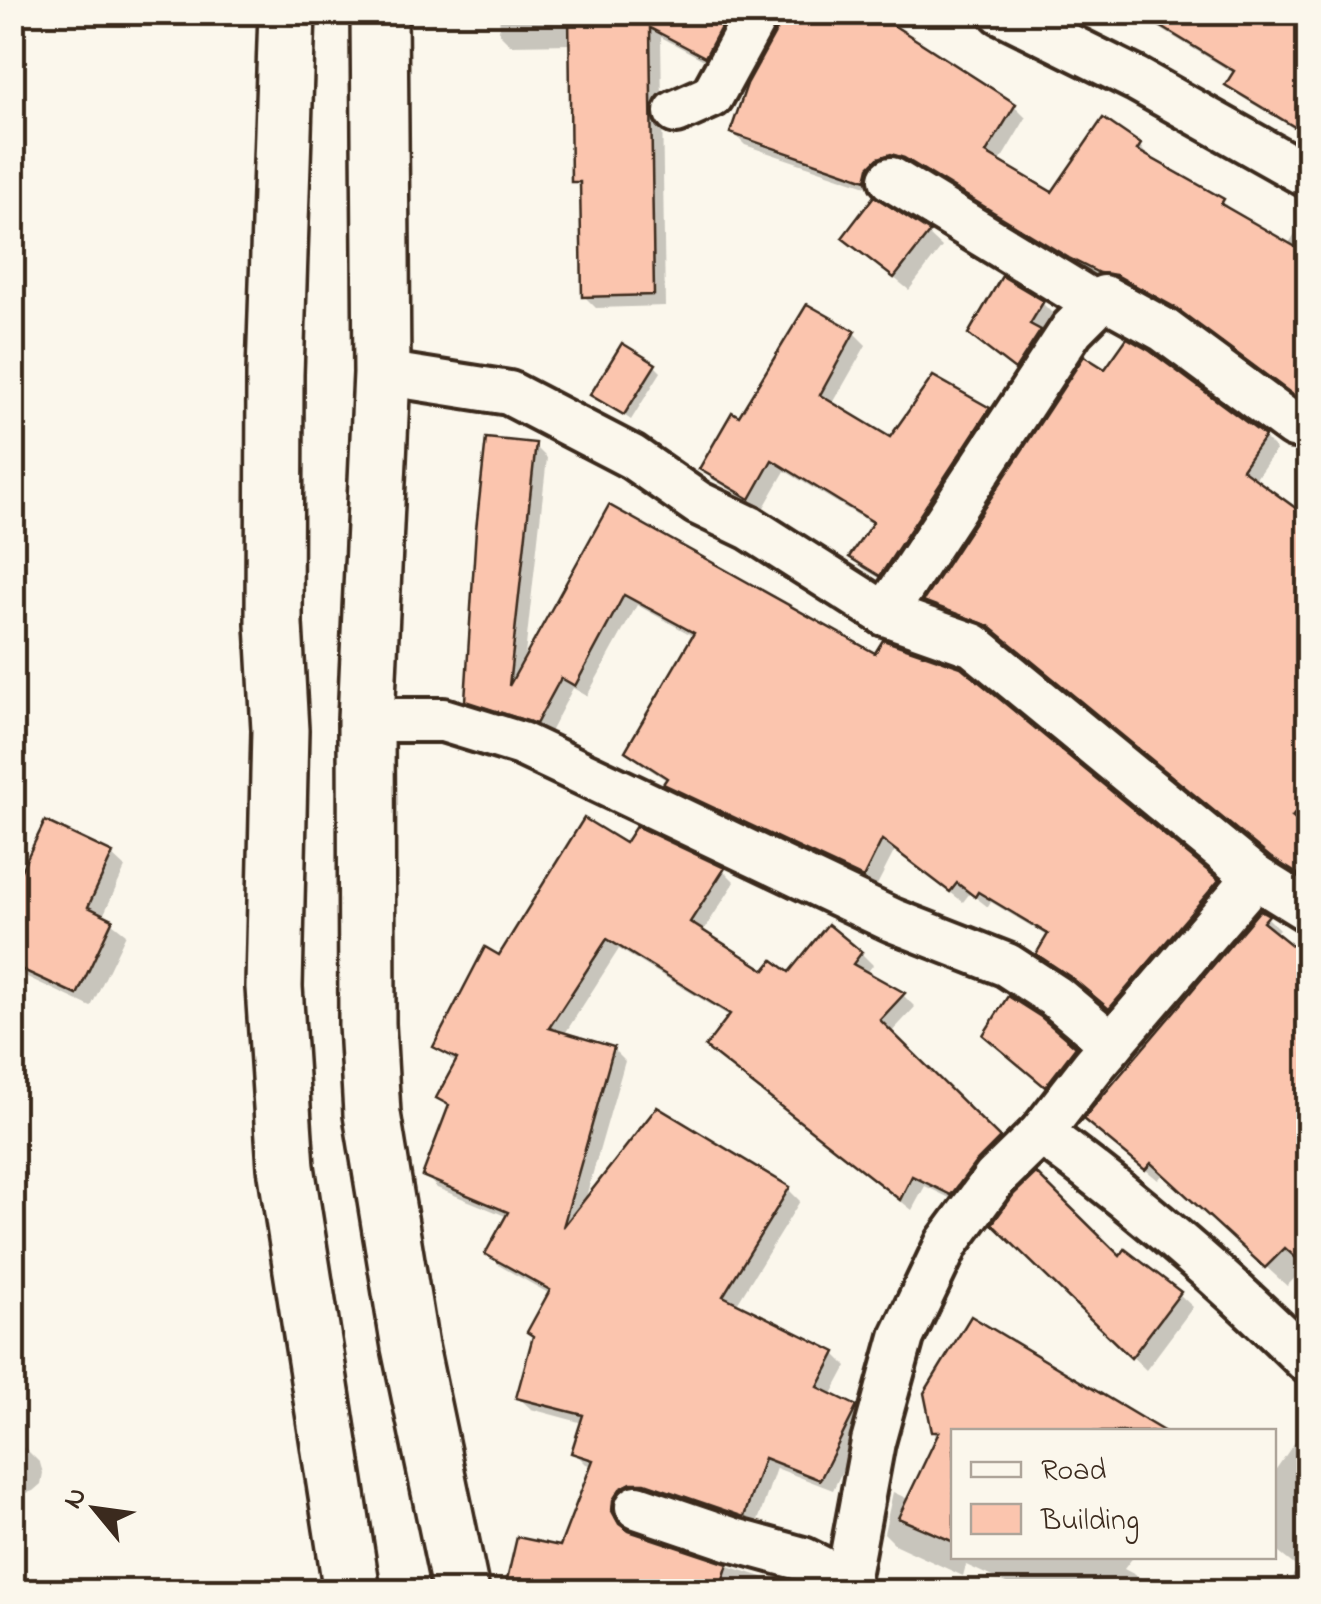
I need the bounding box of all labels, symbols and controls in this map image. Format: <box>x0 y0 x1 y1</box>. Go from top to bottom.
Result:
legend <box>951 1429 1276 1559</box>
text: Road <box>1041 1450 1106 1494</box>
north arrow <box>45 1459 145 1559</box>
text: N <box>54 1480 99 1517</box>
text: Building <box>1040 1500 1139 1544</box>

